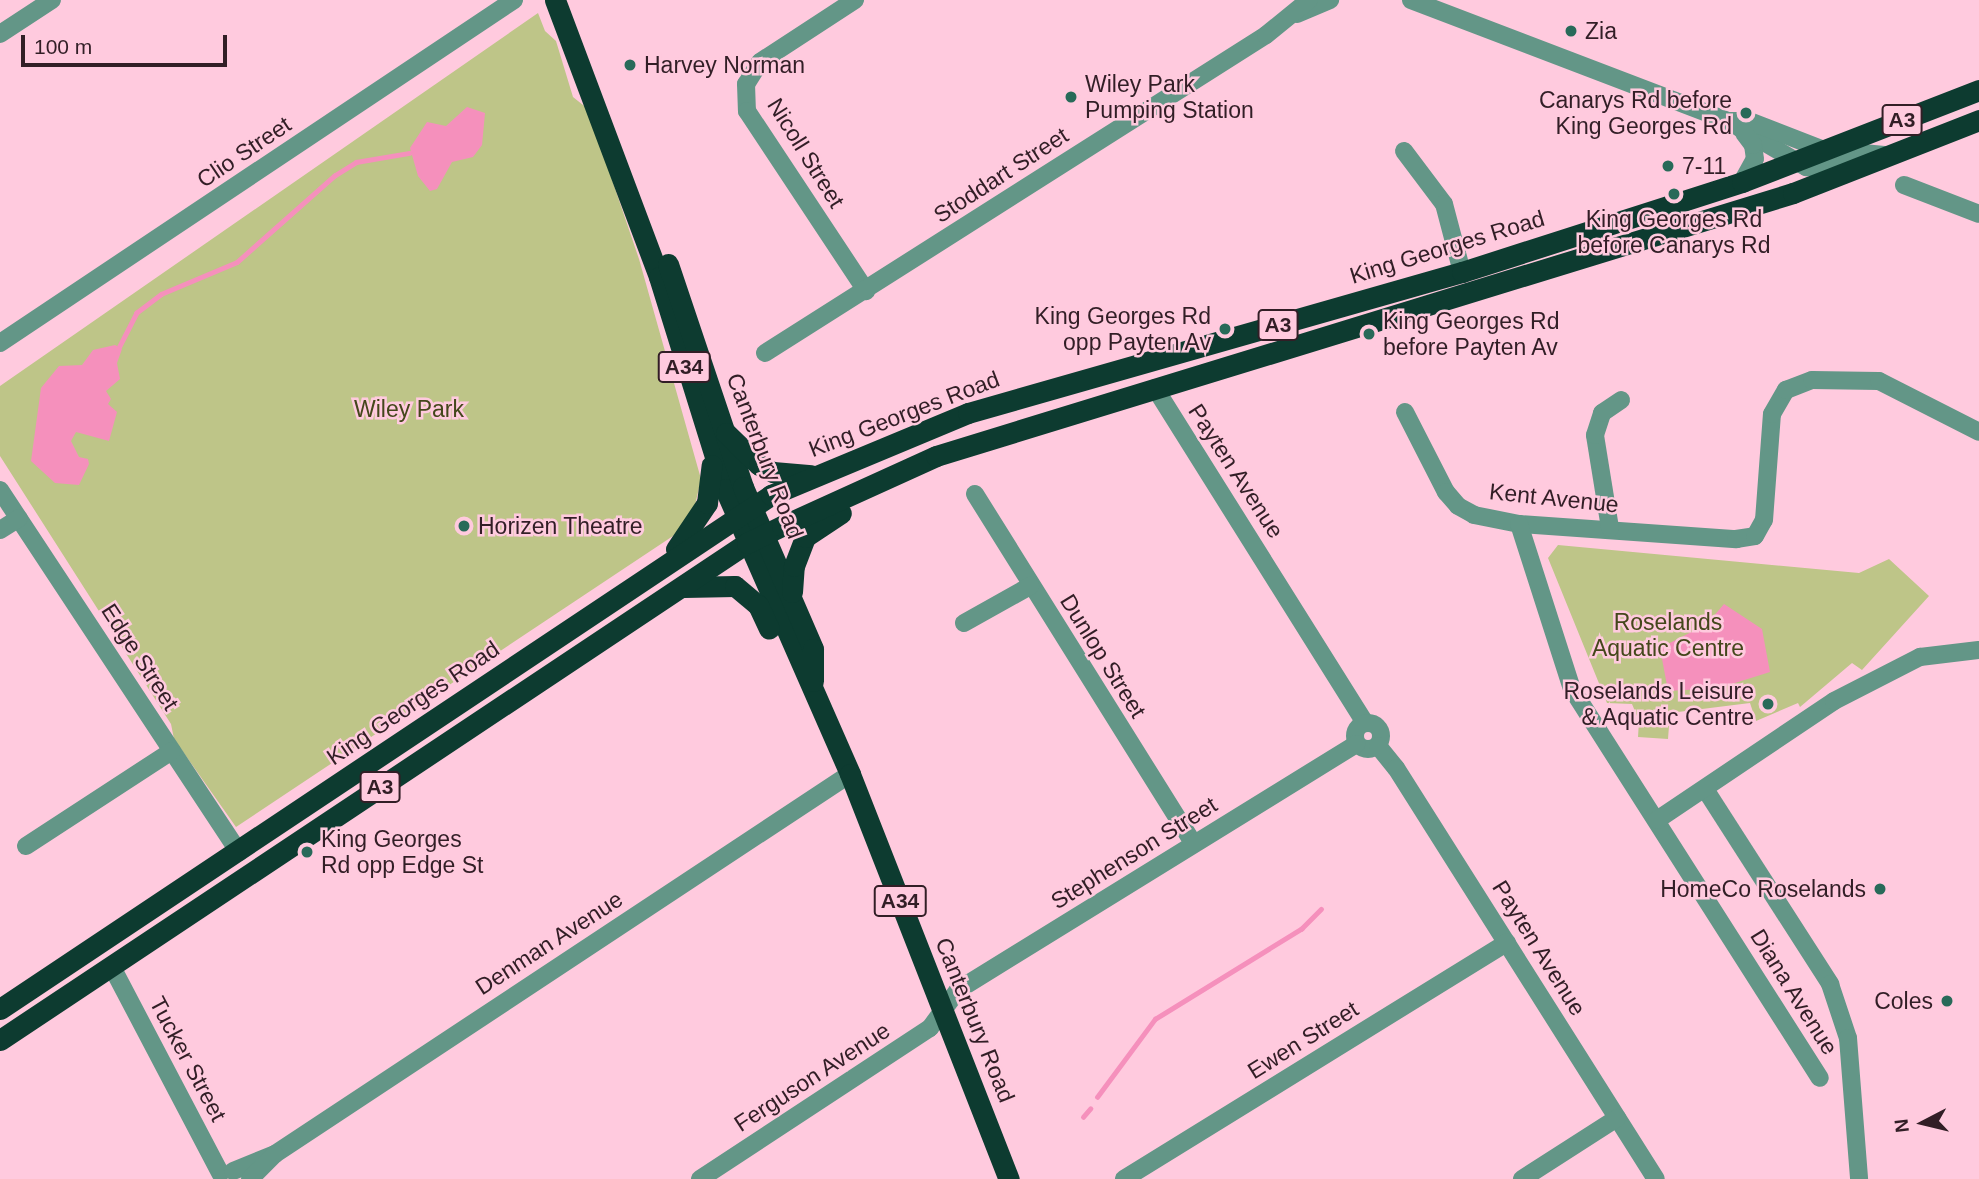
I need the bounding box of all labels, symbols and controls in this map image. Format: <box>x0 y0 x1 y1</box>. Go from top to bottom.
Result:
place label: Zia <box>1585 17 1617 45</box>
scale bar <box>24 21 231 65</box>
marker: Zia <box>1563 23 1579 39</box>
text: 100 m <box>34 35 92 58</box>
place label: Harvey Norman <box>644 51 805 79</box>
marker: Harvey Norman <box>622 57 638 73</box>
place label: Wiley Park Pumping Station <box>1085 70 1254 124</box>
place label: Canarys Rd before King Georges Rd <box>1539 86 1732 140</box>
marker: Wiley Park Pumping Station <box>1063 89 1079 105</box>
street label: Nicoll Street <box>761 93 851 213</box>
road number: A3 <box>1881 102 1923 138</box>
marker: Canarys Rd before King Georges Rd <box>1738 105 1754 121</box>
street label: Clio Street <box>192 111 296 193</box>
street label: Stoddart Street <box>929 121 1073 229</box>
place label: 7-11 <box>1682 152 1726 180</box>
marker: 7-11 <box>1660 158 1676 174</box>
marker: King Georges Rd before Canarys Rd <box>1666 186 1682 202</box>
street label: King Georges Road <box>1346 204 1548 290</box>
place label: King Georges Rd before Canarys Rd <box>1577 205 1771 259</box>
place label: King Georges Rd opp Payten Av <box>1035 302 1211 356</box>
place label: King Georges Rd before Payten Av <box>1383 307 1559 361</box>
road number: A3 <box>1257 308 1299 342</box>
marker: King Georges Rd opp Payten Av <box>1217 321 1233 337</box>
marker: King Georges Rd before Payten Av <box>1361 326 1377 342</box>
road number: A34 <box>656 350 712 384</box>
street label: King Georges Road <box>805 365 1003 463</box>
street label: Canterbury Road <box>721 369 809 543</box>
park label: Wiley Park <box>354 395 464 423</box>
street label: Payten Avenue <box>1182 398 1290 544</box>
street label: Kent Avenue <box>1487 477 1621 519</box>
place label: Horizen Theatre <box>478 512 643 540</box>
marker: Horizen Theatre <box>456 518 472 534</box>
street label: Dunlop Street <box>1054 589 1152 723</box>
street label: Edge Street <box>95 599 185 715</box>
park label: Roselands Aquatic Centre <box>1592 608 1744 662</box>
street label: King Georges Road <box>322 635 504 771</box>
place label: Roselands Leisure & Aquatic Centre <box>1563 677 1754 731</box>
marker: Roselands Leisure & Aquatic Centre <box>1760 696 1776 712</box>
road number: A3 <box>359 770 401 804</box>
street label: Stephenson Street <box>1046 791 1222 915</box>
place label: King Georges Rd opp Edge St <box>321 825 483 879</box>
marker: King Georges Rd opp Edge St <box>299 844 315 860</box>
street label: Payten Avenue <box>1486 875 1592 1021</box>
place label: HomeCo Roselands <box>1660 875 1866 903</box>
marker: HomeCo Roselands <box>1872 881 1888 897</box>
road number: A34 <box>872 884 928 918</box>
street label: Denman Avenue <box>470 885 628 1001</box>
street label: Diana Avenue <box>1744 924 1844 1060</box>
street label: Canterbury Road <box>929 934 1021 1106</box>
place label: Coles <box>1874 987 1933 1015</box>
street label: Tucker Street <box>144 992 232 1126</box>
marker: Coles <box>1939 993 1955 1009</box>
street label: Ewen Street <box>1243 995 1363 1085</box>
street label: Ferguson Avenue <box>729 1016 895 1138</box>
north arrow <box>1888 1088 1958 1158</box>
text: N <box>1890 1118 1913 1134</box>

